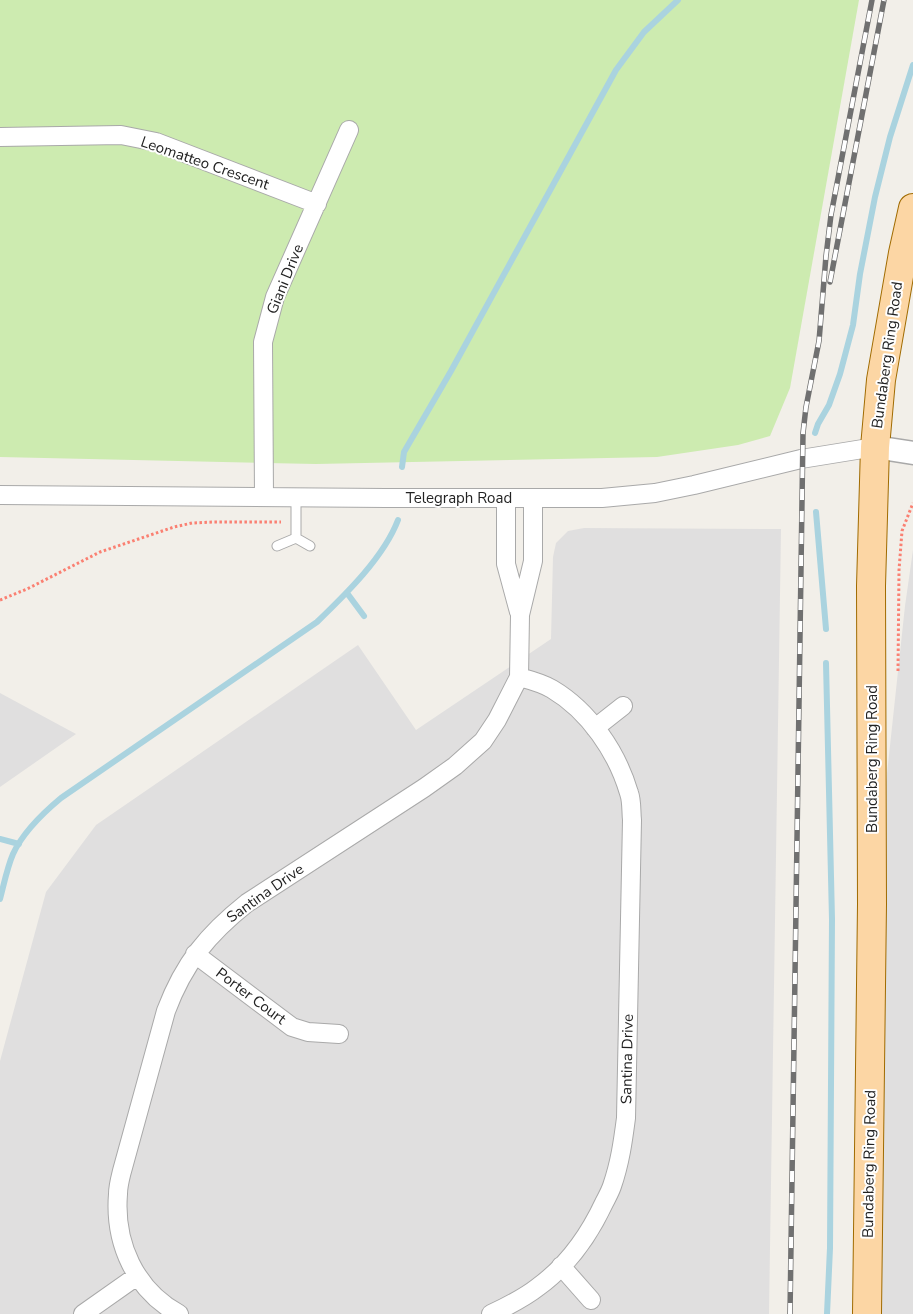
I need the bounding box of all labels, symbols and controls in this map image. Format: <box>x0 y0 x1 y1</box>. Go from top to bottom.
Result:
street label: Leomatteo Crescent <box>138 132 273 195</box>
street label: Giani Drive <box>262 241 308 317</box>
street label: Bundaberg Ring Road <box>867 280 907 430</box>
street label: Telegraph Road <box>406 488 512 508</box>
street label: Bundaberg Ring Road <box>862 685 882 833</box>
street label: Santina Drive <box>222 859 308 927</box>
street label: Porter Court <box>212 963 291 1029</box>
street label: Santina Drive <box>616 1014 638 1104</box>
street label: Bundaberg Ring Road <box>858 1090 880 1238</box>

